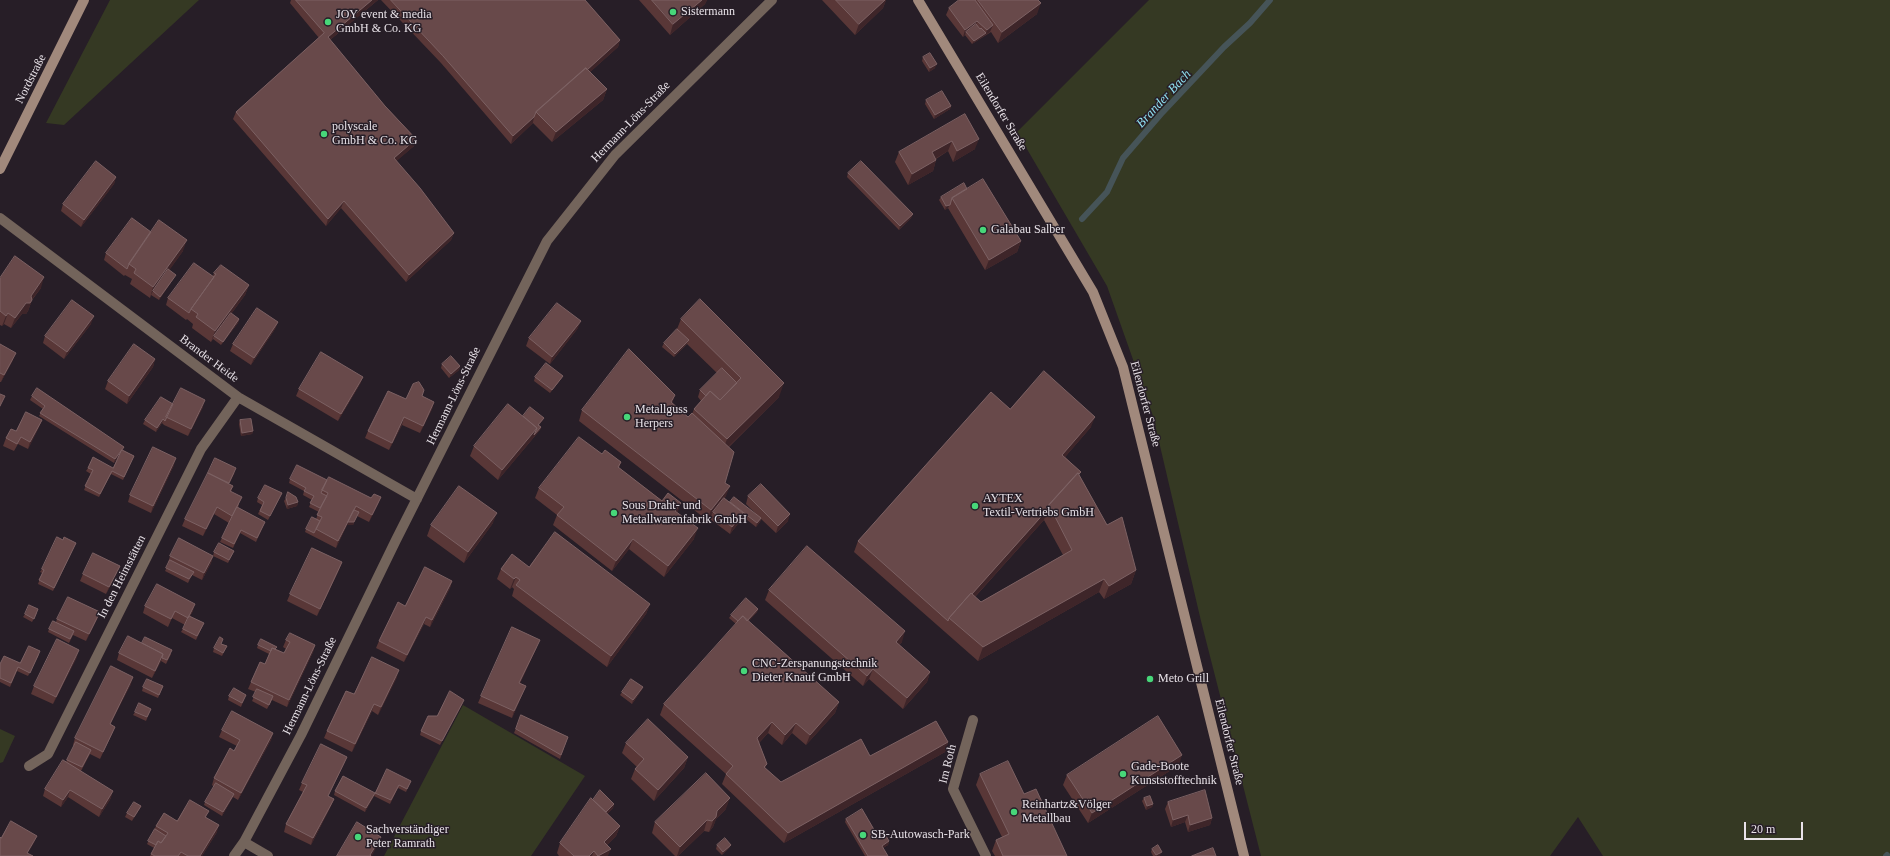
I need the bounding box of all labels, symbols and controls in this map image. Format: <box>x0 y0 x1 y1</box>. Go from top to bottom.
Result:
place label: Sistermann <box>681 5 735 19</box>
marker: Sistermann <box>668 7 678 17</box>
place label: JOY event & media GmbH & Co. KG <box>336 8 432 36</box>
marker: JOY event & media GmbH & Co. KG <box>323 17 333 27</box>
street label: Nordstraße <box>12 52 50 106</box>
water label: Brander Bach <box>1133 67 1195 131</box>
street label: Eilendorfer Straße <box>972 70 1030 154</box>
street label: Hermann-Löns-Straße <box>589 78 673 166</box>
place label: polyscale GmbH & Co. KG <box>332 120 417 148</box>
marker: polyscale GmbH & Co. KG <box>319 129 329 139</box>
place label: Galabau Salber <box>991 223 1065 237</box>
marker: Galabau Salber <box>978 225 988 235</box>
street label: Brander Heide <box>177 332 241 386</box>
street label: Hermann-Löns-Straße <box>424 345 484 447</box>
street label: Eilendorfer Straße <box>1127 359 1163 449</box>
place label: Metallguss Herpers <box>635 403 688 431</box>
marker: Metallguss Herpers <box>622 412 632 422</box>
place label: AYTEX Textil-Vertriebs GmbH <box>983 492 1094 520</box>
place label: Sous Draht- und Metallwarenfabrik GmbH <box>622 499 747 527</box>
marker: AYTEX Textil-Vertriebs GmbH <box>970 501 980 511</box>
marker: Sous Draht- und Metallwarenfabrik GmbH <box>609 508 619 518</box>
street label: In den Heimstätten <box>95 533 149 621</box>
street label: Hermann-Löns-Straße <box>280 635 340 737</box>
place label: CNC-Zerspanungstechnik Dieter Knauf GmbH <box>752 657 877 685</box>
marker: CNC-Zerspanungstechnik Dieter Knauf GmbH <box>739 666 749 676</box>
place label: Meto Grill <box>1158 672 1209 686</box>
marker: Meto Grill <box>1145 674 1155 684</box>
street label: Eilendorfer Straße <box>1211 697 1247 787</box>
street label: Im Roth <box>936 743 960 785</box>
place label: Gade-Boote Kunststofftechnik <box>1131 760 1217 788</box>
marker: Gade-Boote Kunststofftechnik <box>1118 769 1128 779</box>
place label: Reinhartz&Völger Metallbau <box>1022 798 1111 826</box>
marker: Reinhartz&Völger Metallbau <box>1009 807 1019 817</box>
scale bar <box>1746 814 1805 840</box>
text: 20 m <box>1751 822 1775 836</box>
place label: Sachverständiger Peter Ramrath <box>366 823 449 851</box>
place label: SB-Autowasch-Park <box>871 828 970 842</box>
marker: SB-Autowasch-Park <box>858 830 868 840</box>
marker: Sachverständiger Peter Ramrath <box>353 832 363 842</box>

